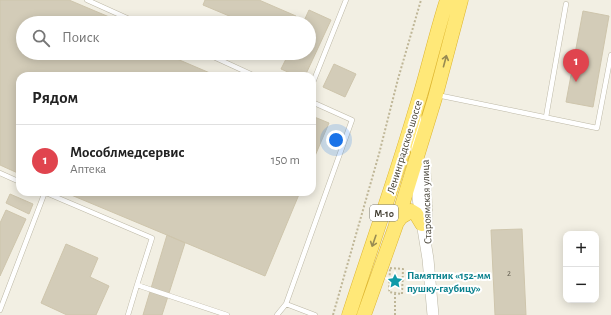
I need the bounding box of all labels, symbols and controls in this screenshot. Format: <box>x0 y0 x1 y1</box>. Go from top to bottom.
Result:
search box <box>16 16 316 60</box>
icon: search <box>30 27 52 49</box>
text: Поиск <box>62 30 100 45</box>
pin: 1 <box>563 49 589 82</box>
one-way arrow <box>442 55 449 68</box>
text: Рядом <box>32 89 78 106</box>
street label: Ленинградское шоссе <box>385 99 424 195</box>
your location <box>326 130 346 150</box>
text: Мособлмедсервис <box>70 145 185 160</box>
text: 1 <box>43 154 47 167</box>
text: 150 m <box>271 154 300 167</box>
street label: Староямская улица <box>420 160 433 244</box>
text: Аптека <box>70 163 106 176</box>
road number: М-10 <box>370 205 398 221</box>
map controls <box>563 231 599 303</box>
button: + <box>563 231 599 267</box>
one-way arrow <box>370 234 377 247</box>
button: − <box>563 267 599 303</box>
house number: 2 <box>507 269 511 278</box>
place label: Памятник «152-мм пушку-гаубицу» <box>407 270 491 294</box>
place icon: Памятник «152-мм пушку-гаубицу» <box>386 272 404 290</box>

